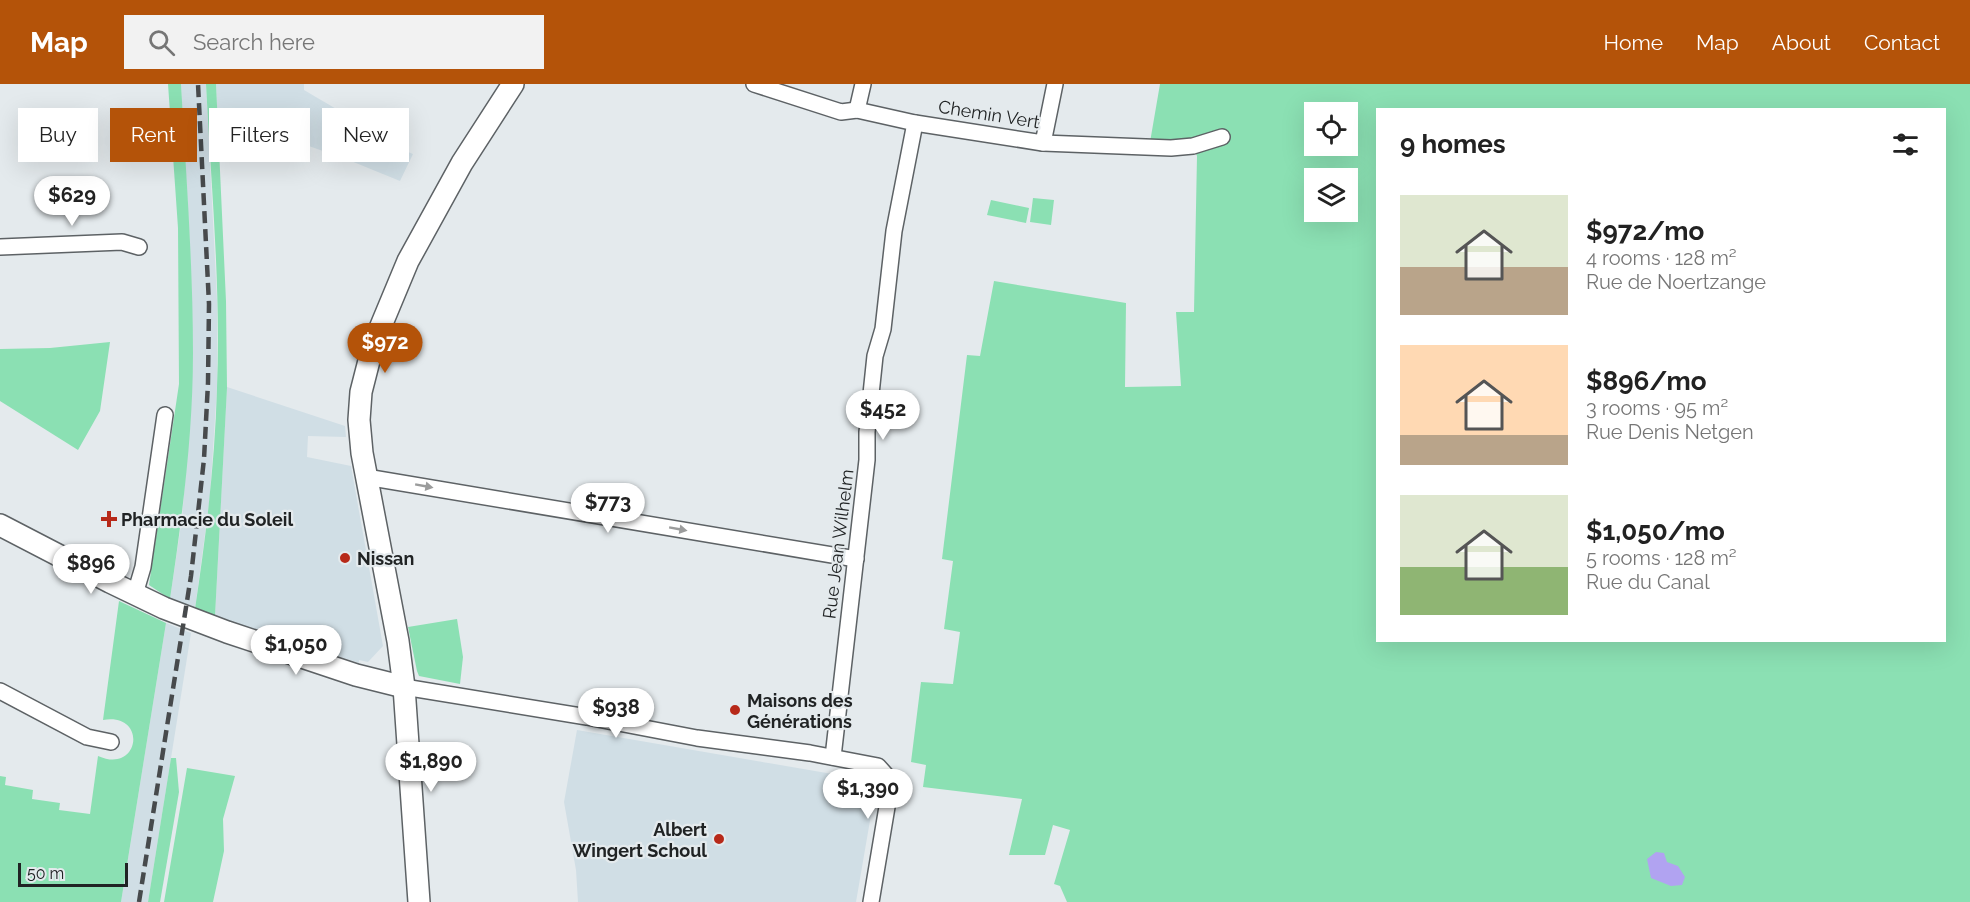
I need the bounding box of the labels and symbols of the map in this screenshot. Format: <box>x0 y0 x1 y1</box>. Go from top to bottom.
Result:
street label: Chemin Vert <box>937 96 1041 132</box>
pin: $629 <box>36 176 108 227</box>
pin: $972 <box>349 323 421 374</box>
pin: $452 <box>847 390 919 441</box>
street label: Rue Jean Wilhelm <box>818 468 858 620</box>
one-way arrow <box>415 482 434 491</box>
pin: $773 <box>572 483 644 534</box>
place label: Pharmacie du Soleil <box>121 509 293 530</box>
marker: Pharmacie du Soleil <box>102 512 116 526</box>
one-way arrow <box>669 525 688 534</box>
pin: $896 <box>55 544 127 595</box>
place label: Nissan <box>357 548 414 569</box>
marker: Nissan <box>338 551 352 565</box>
pin: $1,050 <box>247 625 345 676</box>
pin: $938 <box>580 688 652 739</box>
place label: Maisons des Générations <box>747 690 853 732</box>
marker: Maisons des Générations <box>728 703 742 717</box>
pin: $1,890 <box>382 742 480 793</box>
pin: $1,390 <box>819 769 917 820</box>
place label: Albert Wingert Schoul <box>572 819 707 861</box>
marker: Albert Wingert Schoul <box>712 832 726 846</box>
scale bar <box>18 860 128 888</box>

